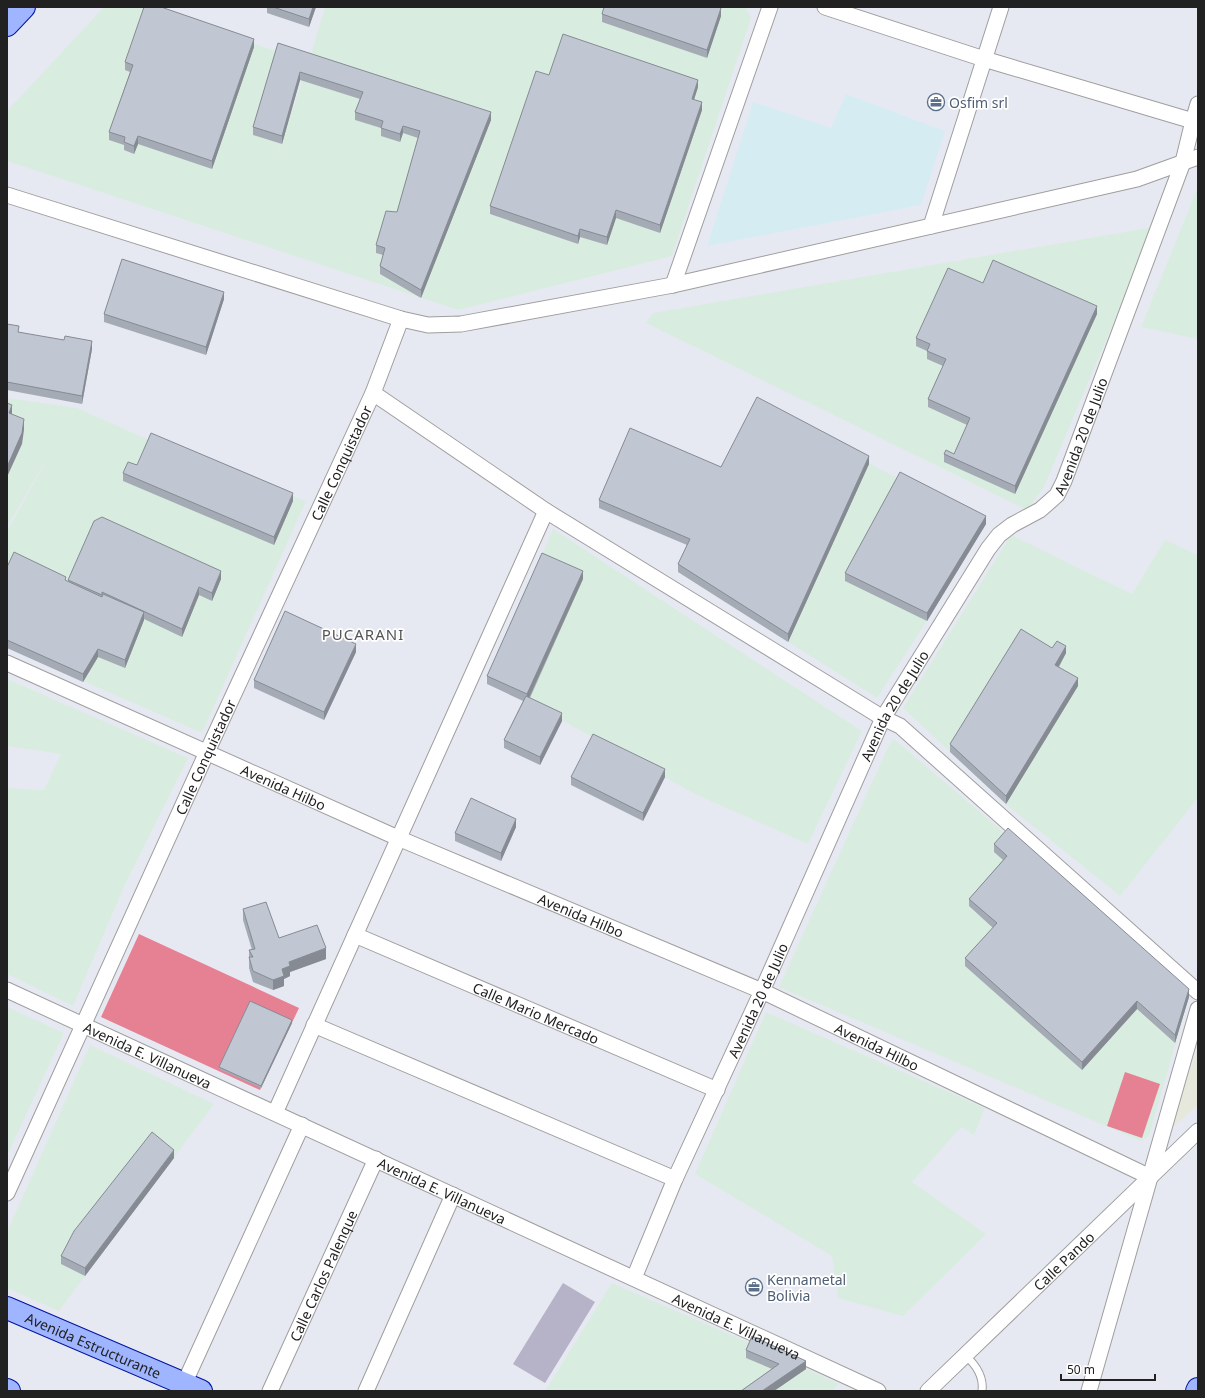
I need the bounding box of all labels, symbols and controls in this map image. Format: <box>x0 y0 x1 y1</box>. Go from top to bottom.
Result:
office icon: Osfim srl <box>926 92 946 112</box>
place label: Osfim srl <box>949 93 1008 112</box>
street label: Avenida 20 de Julio <box>1049 375 1111 498</box>
street label: Calle Conquistador <box>306 402 376 523</box>
district label: PUCARANI <box>322 624 404 644</box>
street label: Avenida 20 de Julio <box>856 646 932 764</box>
street label: Calle Conquistador <box>170 696 240 818</box>
street label: Avenida Hilbo <box>238 759 329 814</box>
street label: Avenida Hilbo <box>535 889 627 941</box>
street label: Avenida 20 de Julio <box>723 940 792 1061</box>
street label: Calle Mario Mercado <box>470 977 602 1048</box>
street label: Avenida E. Villanueva <box>81 1017 215 1092</box>
street label: Avenida Hilbo <box>832 1018 922 1074</box>
street label: Avenida E. Villanueva <box>375 1153 509 1228</box>
street label: Calle Carlos Palenque <box>285 1207 361 1344</box>
street label: Calle Pando <box>1029 1227 1098 1294</box>
place label: Kennametal Bolivia <box>767 1270 846 1305</box>
office icon: Kennametal Bolivia <box>744 1277 764 1297</box>
street label: Avenida E. Villanueva <box>669 1288 803 1363</box>
street label: Avenida Estructurante <box>23 1308 164 1382</box>
scale bar <box>1061 1356 1155 1382</box>
text: 50 m <box>1067 1361 1095 1378</box>

